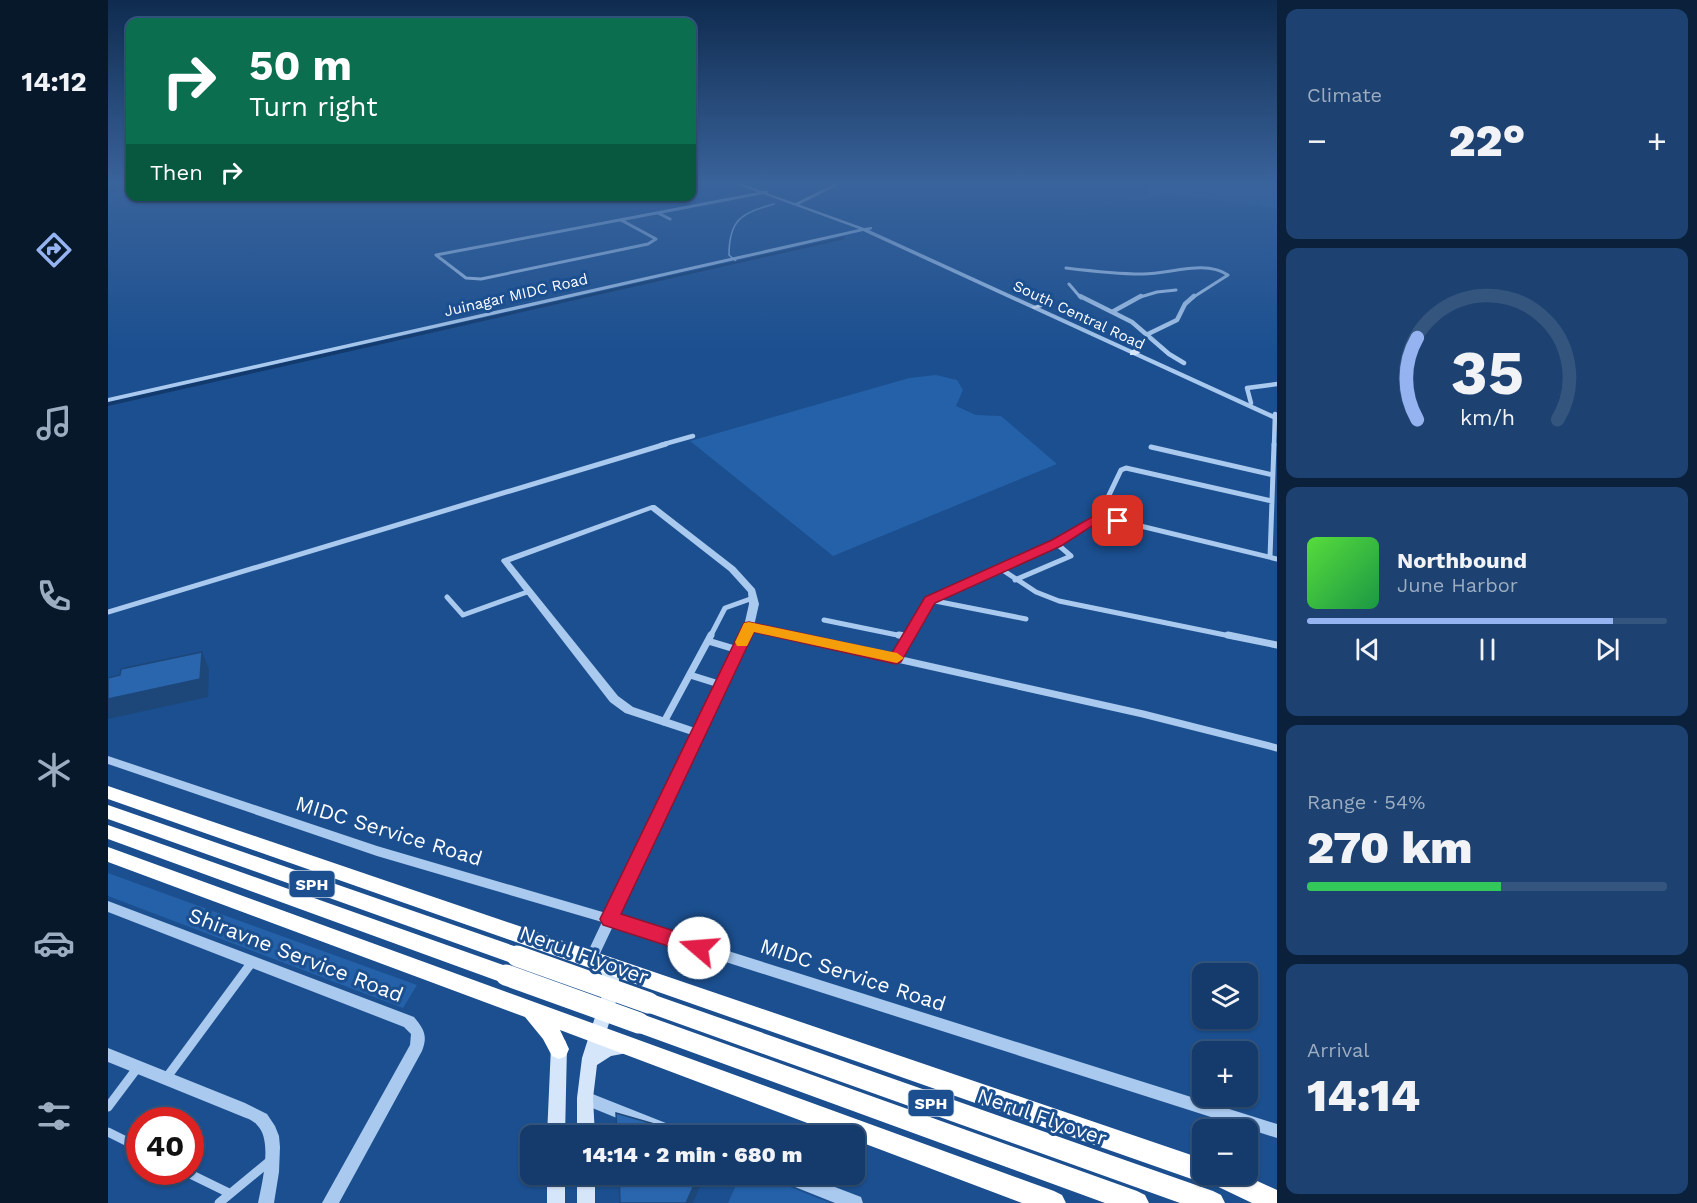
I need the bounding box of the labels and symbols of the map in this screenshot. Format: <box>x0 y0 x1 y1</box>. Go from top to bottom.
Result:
street label: Juinagar MIDC Road <box>442 270 590 320</box>
street label: South Central Road <box>1010 277 1148 353</box>
pin <box>1092 495 1143 546</box>
street label: MIDC Service Road <box>293 790 485 871</box>
road number: SPH <box>290 871 334 897</box>
street label: Shiravne Service Road <box>185 902 407 1007</box>
position arrow <box>667 916 731 980</box>
street label: Nerul Flyover <box>516 920 653 990</box>
street label: MIDC Service Road <box>757 933 949 1016</box>
street label: Nerul Flyover <box>974 1083 1111 1151</box>
road number: SPH <box>908 1090 954 1116</box>
speed limit sign: 40 <box>126 1107 204 1185</box>

